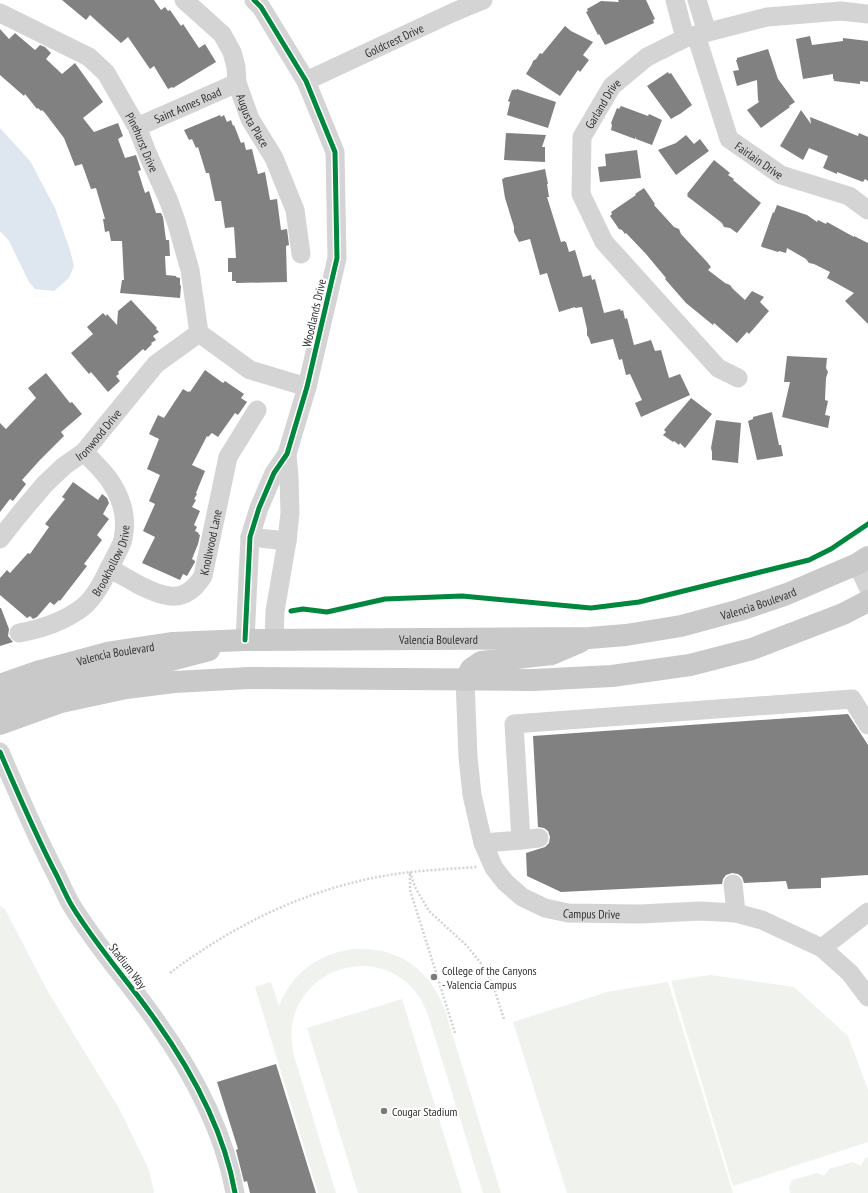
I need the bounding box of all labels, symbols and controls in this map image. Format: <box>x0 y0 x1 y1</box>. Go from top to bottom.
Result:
street label: Goldcrest Drive <box>362 20 426 60</box>
street label: Garland Drive <box>581 75 623 131</box>
street label: Saint Annes Road <box>151 84 223 126</box>
street label: Augusta Place <box>234 92 273 150</box>
street label: Pinehurst Drive <box>123 110 162 174</box>
street label: Fairlain Drive <box>732 138 786 182</box>
street label: Woodlands Drive <box>299 277 329 349</box>
street label: Ironwood Drive <box>72 405 124 464</box>
street label: Knollwood Lane <box>196 508 224 576</box>
street label: Brookhollow Drive <box>88 525 132 599</box>
street label: Valencia Boulevard <box>718 583 798 623</box>
street label: Valencia Boulevard <box>398 631 478 647</box>
street label: Valencia Boulevard <box>74 638 155 669</box>
street label: Campus Drive <box>562 905 620 921</box>
street label: Stadium Way <box>106 940 150 992</box>
place label: College of the Canyons - Valencia Campus <box>442 963 537 992</box>
marker: College of the Canyons - Valencia Campus <box>429 972 439 982</box>
place label: Cougar Stadium <box>392 1104 458 1119</box>
marker: Cougar Stadium <box>379 1106 389 1116</box>

